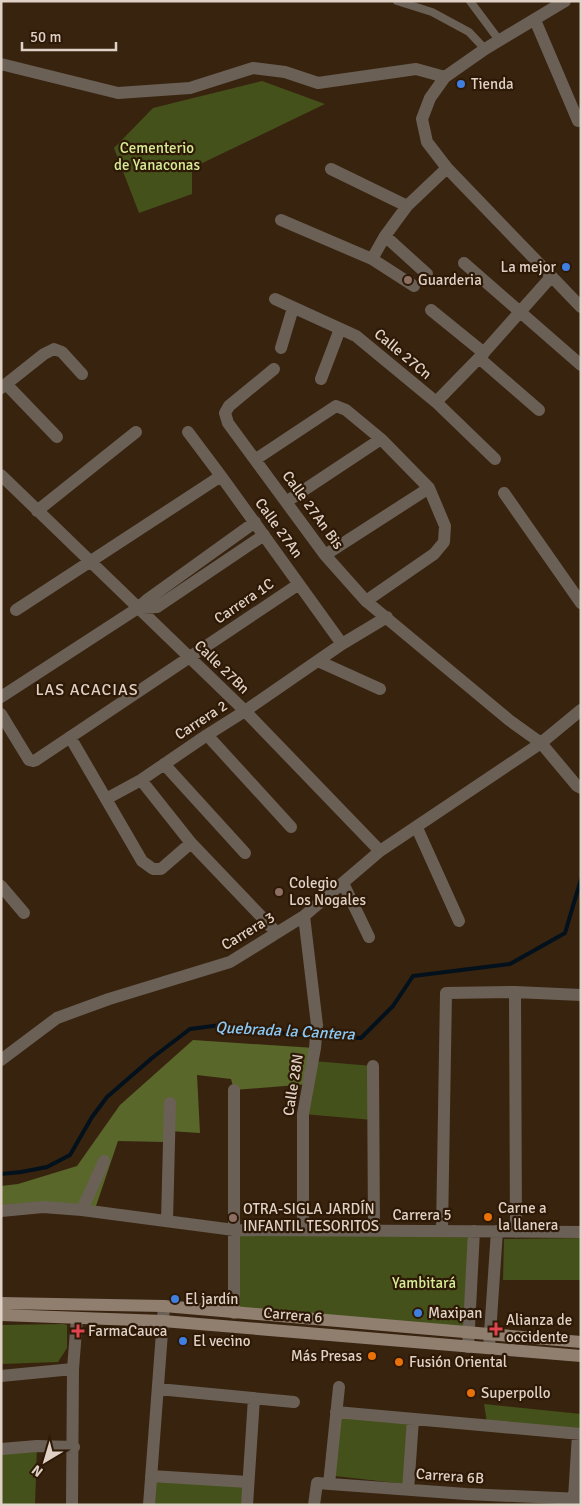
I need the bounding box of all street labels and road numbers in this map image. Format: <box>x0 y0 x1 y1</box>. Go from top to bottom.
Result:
street label: Calle 27Cn <box>371 325 435 383</box>
street label: Calle 27An Bis <box>279 467 347 553</box>
street label: Calle 27An <box>251 495 307 561</box>
street label: Carrera 1C <box>211 574 277 628</box>
street label: Calle 27Bn <box>191 636 253 698</box>
street label: Carrera 2 <box>171 696 231 744</box>
street label: Carrera 3 <box>218 908 278 954</box>
street label: Calle 28N <box>279 1053 307 1117</box>
street label: Carrera 5 <box>392 1206 452 1224</box>
street label: Carrera 6 <box>263 1303 323 1327</box>
street label: Carrera 6B <box>415 1465 485 1487</box>

